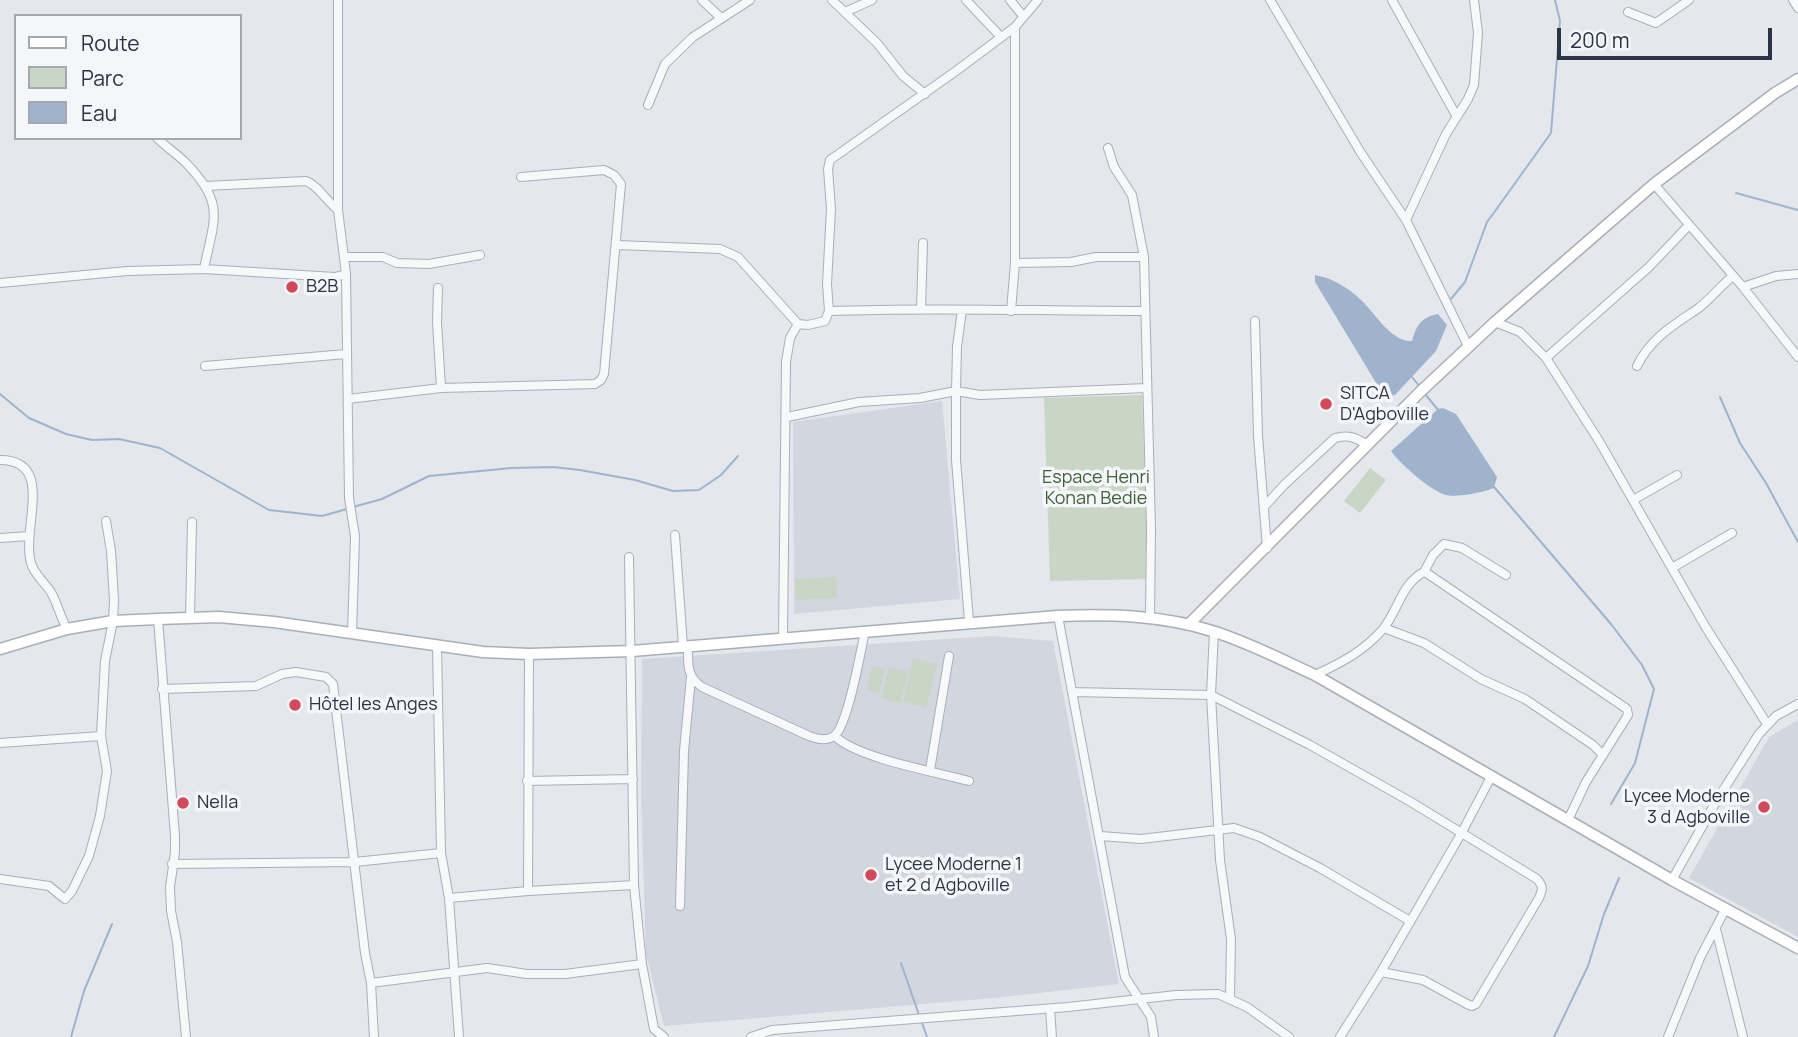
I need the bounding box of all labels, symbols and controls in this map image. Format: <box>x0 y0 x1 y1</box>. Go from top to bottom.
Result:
legend <box>14 14 242 140</box>
scale bar <box>1560 14 1775 58</box>
text: 200 m <box>1570 26 1630 54</box>
text: Route <box>81 29 139 57</box>
text: Parc <box>81 64 124 92</box>
text: Eau <box>81 99 117 127</box>
place label: B2B <box>306 276 338 298</box>
marker: B2B <box>284 279 300 295</box>
place label: SITCA D'Agboville <box>1340 383 1429 426</box>
marker: SITCA D'Agboville <box>1318 396 1334 412</box>
park label: Espace Henri Konan Bedie <box>1042 467 1150 510</box>
place label: Hôtel les Anges <box>309 694 438 716</box>
marker: Hôtel les Anges <box>287 697 303 713</box>
place label: Lycee Moderne 3 d Agboville <box>1624 786 1750 828</box>
place label: Nella <box>197 792 238 814</box>
marker: Nella <box>175 795 191 811</box>
marker: Lycee Moderne 3 d Agboville <box>1756 799 1772 815</box>
place label: Lycee Moderne 1 et 2 d Agboville <box>885 854 1022 896</box>
marker: Lycee Moderne 1 et 2 d Agboville <box>863 867 879 883</box>

